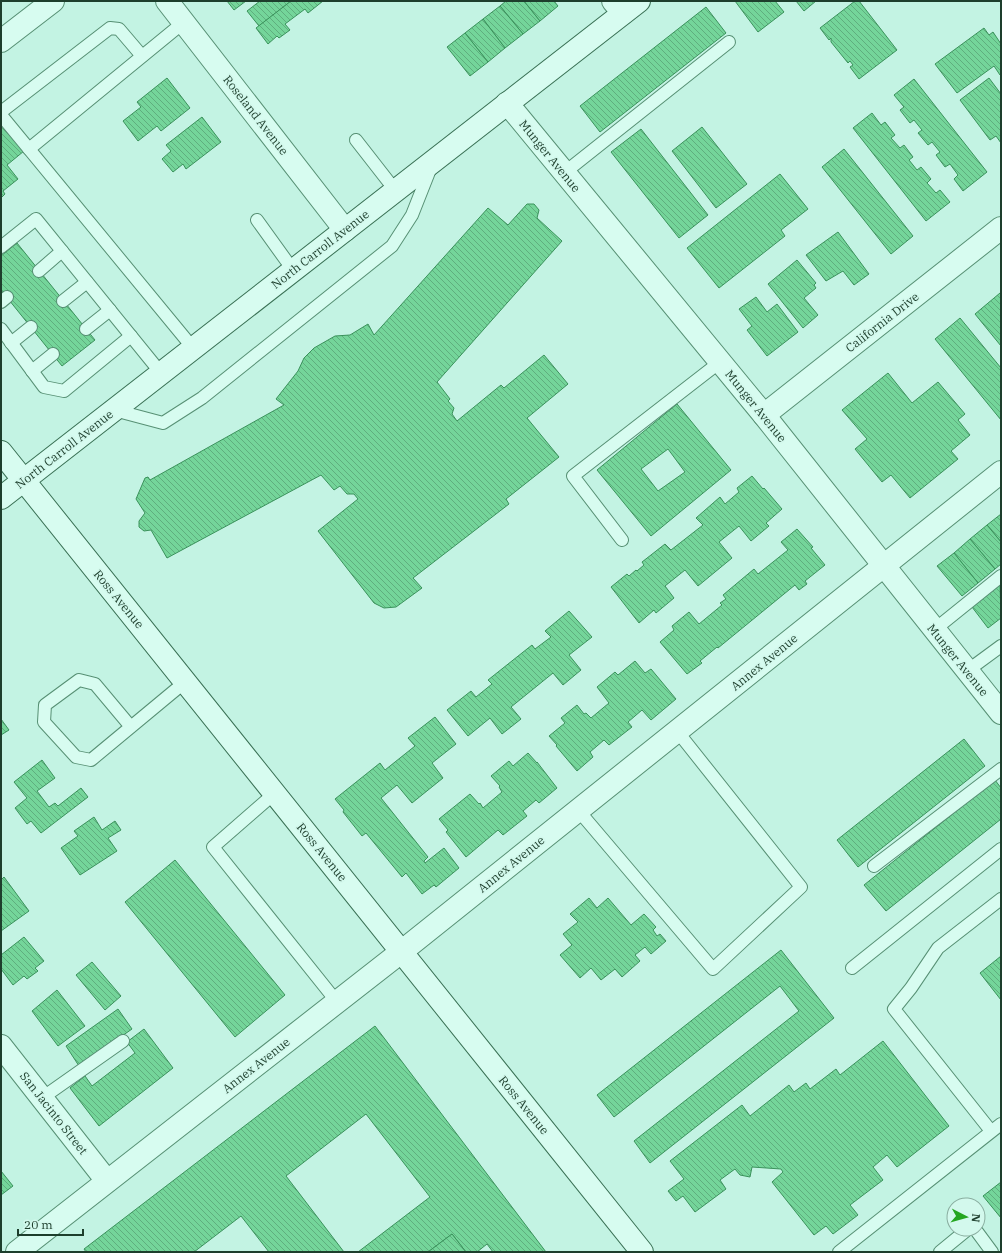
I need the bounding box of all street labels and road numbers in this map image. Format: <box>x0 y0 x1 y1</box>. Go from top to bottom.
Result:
street label: Roseland Avenue <box>220 72 292 158</box>
street label: Munger Avenue <box>516 117 584 195</box>
street label: North Carroll Avenue <box>268 206 372 292</box>
street label: California Drive <box>842 289 922 355</box>
street label: Munger Avenue <box>722 367 790 445</box>
street label: North Carroll Avenue <box>12 406 116 492</box>
street label: Ross Avenue <box>91 567 147 631</box>
street label: Munger Avenue <box>924 621 992 699</box>
street label: Annex Avenue <box>728 631 800 693</box>
street label: Ross Avenue <box>294 820 350 884</box>
street label: Annex Avenue <box>475 833 547 895</box>
street label: Annex Avenue <box>219 1034 293 1096</box>
street label: San Jacinto Street <box>17 1069 91 1157</box>
street label: Ross Avenue <box>496 1073 552 1137</box>

